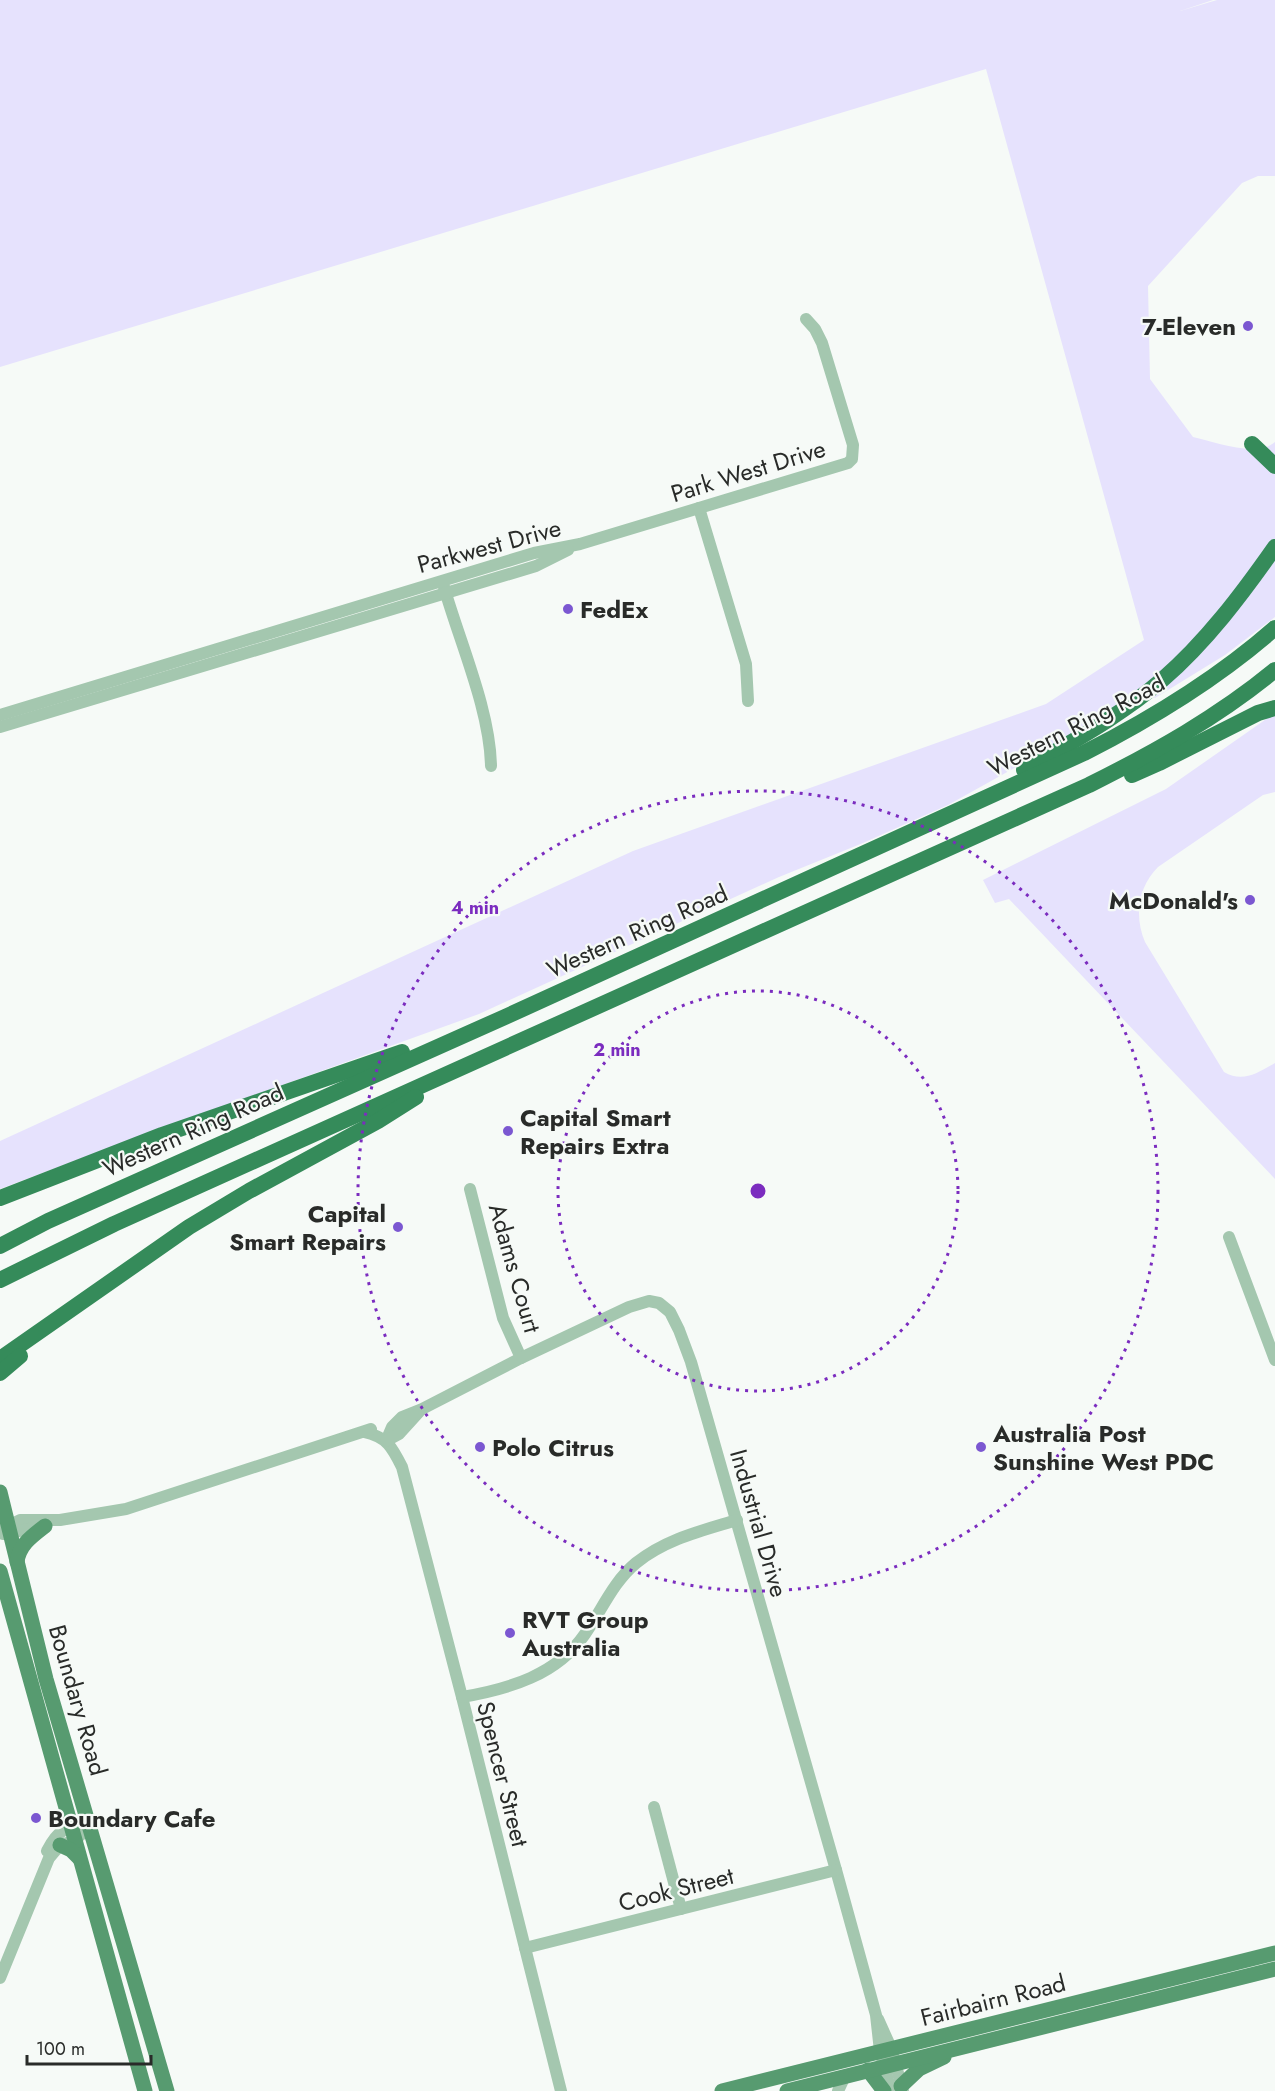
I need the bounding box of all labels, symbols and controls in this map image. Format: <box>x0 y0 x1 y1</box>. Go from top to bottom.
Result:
place label: 7-Eleven <box>1142 309 1236 344</box>
marker: 7-Eleven <box>1241 319 1255 333</box>
street label: Park West Drive <box>666 431 830 511</box>
street label: Parkwest Drive <box>413 510 565 582</box>
place label: FedEx <box>580 592 649 627</box>
marker: FedEx <box>561 602 575 616</box>
street label: Western Ring Road <box>981 665 1171 785</box>
street label: Western Ring Road <box>541 875 733 987</box>
place label: McDonald's <box>1109 883 1238 918</box>
marker: McDonald's <box>1243 893 1257 907</box>
text: 4 min <box>451 895 499 921</box>
text: 2 min <box>593 1037 641 1063</box>
street label: Western Ring Road <box>97 1074 289 1186</box>
place label: Capital Smart Repairs Extra <box>520 1100 671 1163</box>
marker: Capital Smart Repairs Extra <box>501 1124 515 1138</box>
centre of rings <box>748 1181 768 1201</box>
place label: Capital Smart Repairs <box>229 1196 386 1259</box>
street label: Adams Court <box>480 1199 550 1337</box>
marker: Capital Smart Repairs <box>391 1220 405 1234</box>
place label: Australia Post Sunshine West PDC <box>992 1416 1214 1479</box>
place label: Polo Citrus <box>492 1430 614 1465</box>
marker: Polo Citrus <box>473 1440 487 1454</box>
marker: Australia Post Sunshine West PDC <box>974 1440 988 1454</box>
street label: Industrial Drive <box>721 1445 797 1601</box>
place label: RVT Group Australia <box>521 1602 649 1665</box>
street label: Boundary Road <box>40 1620 116 1780</box>
marker: RVT Group Australia <box>503 1626 517 1640</box>
street label: Spencer Street <box>468 1698 538 1850</box>
place label: Boundary Cafe <box>48 1801 216 1836</box>
marker: Boundary Cafe <box>29 1811 43 1825</box>
street label: Cook Street <box>615 1858 738 1920</box>
street label: Fairbairn Road <box>917 1965 1069 2035</box>
scale bar <box>27 2028 152 2066</box>
text: 100 m <box>36 2036 85 2062</box>

